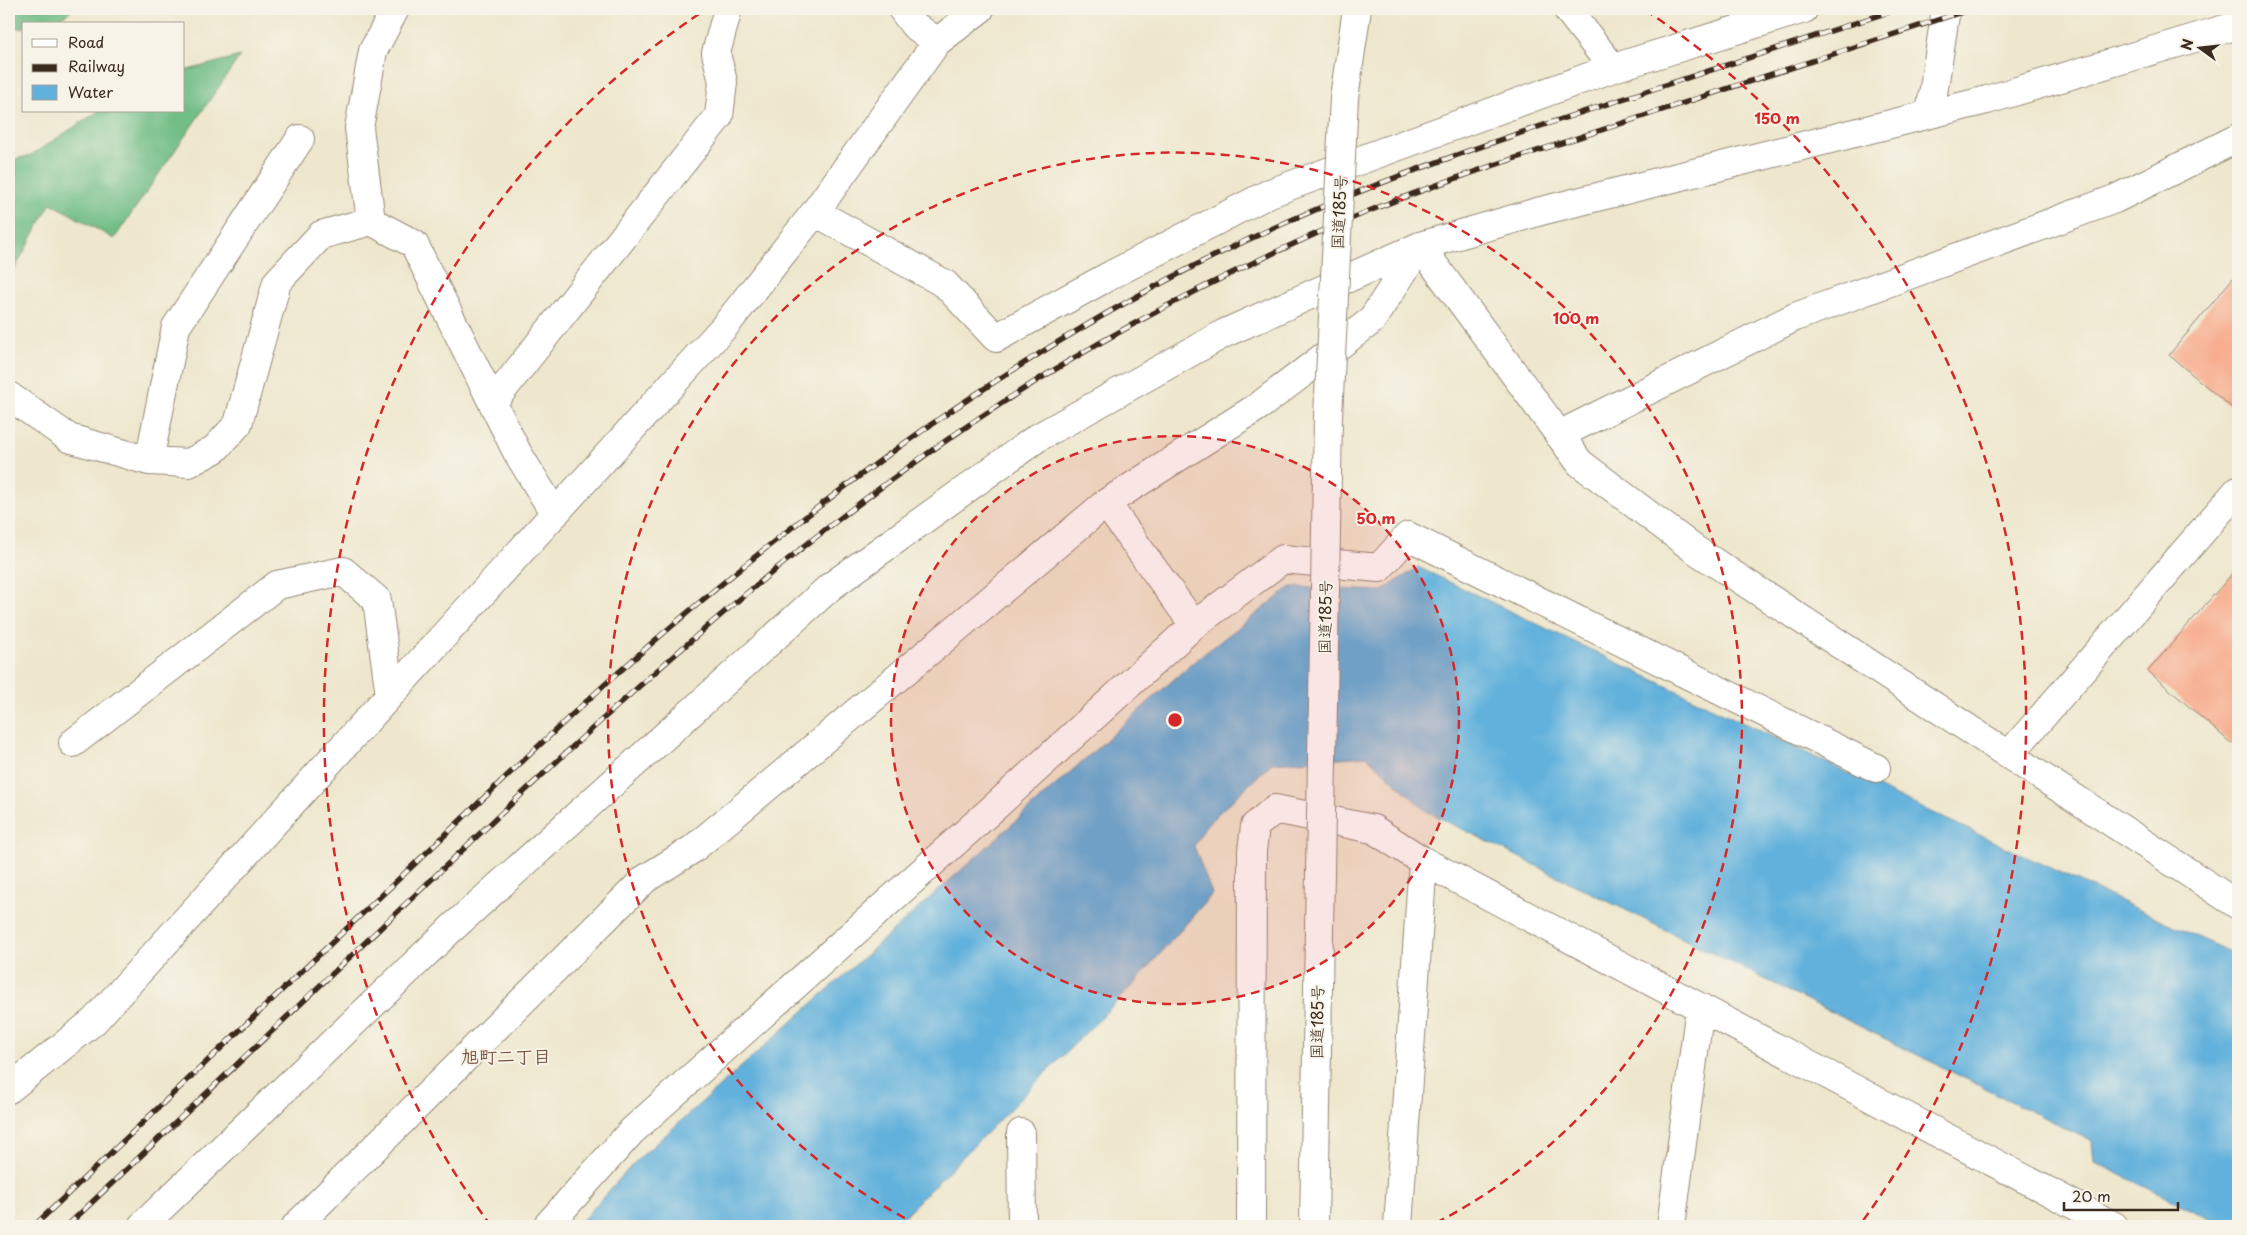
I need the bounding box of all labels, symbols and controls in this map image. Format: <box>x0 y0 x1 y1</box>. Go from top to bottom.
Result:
legend <box>22 22 185 112</box>
north arrow <box>2174 22 2224 72</box>
text: Road <box>68 30 104 53</box>
text: N <box>2175 36 2199 53</box>
text: Railway <box>68 54 125 77</box>
text: Water <box>68 80 113 103</box>
text: 150 m <box>1754 106 1800 129</box>
street label: 国道185号 <box>1324 174 1352 250</box>
text: 100 m <box>1553 306 1599 329</box>
text: 50 m <box>1357 506 1395 529</box>
street label: 国道185号 <box>1311 579 1337 655</box>
centre of rings <box>1166 711 1184 729</box>
street label: 国道185号 <box>1303 984 1329 1060</box>
district label: 旭町二丁目 <box>461 1042 551 1069</box>
scale bar <box>2064 1180 2178 1212</box>
text: 20 m <box>2072 1184 2111 1207</box>

